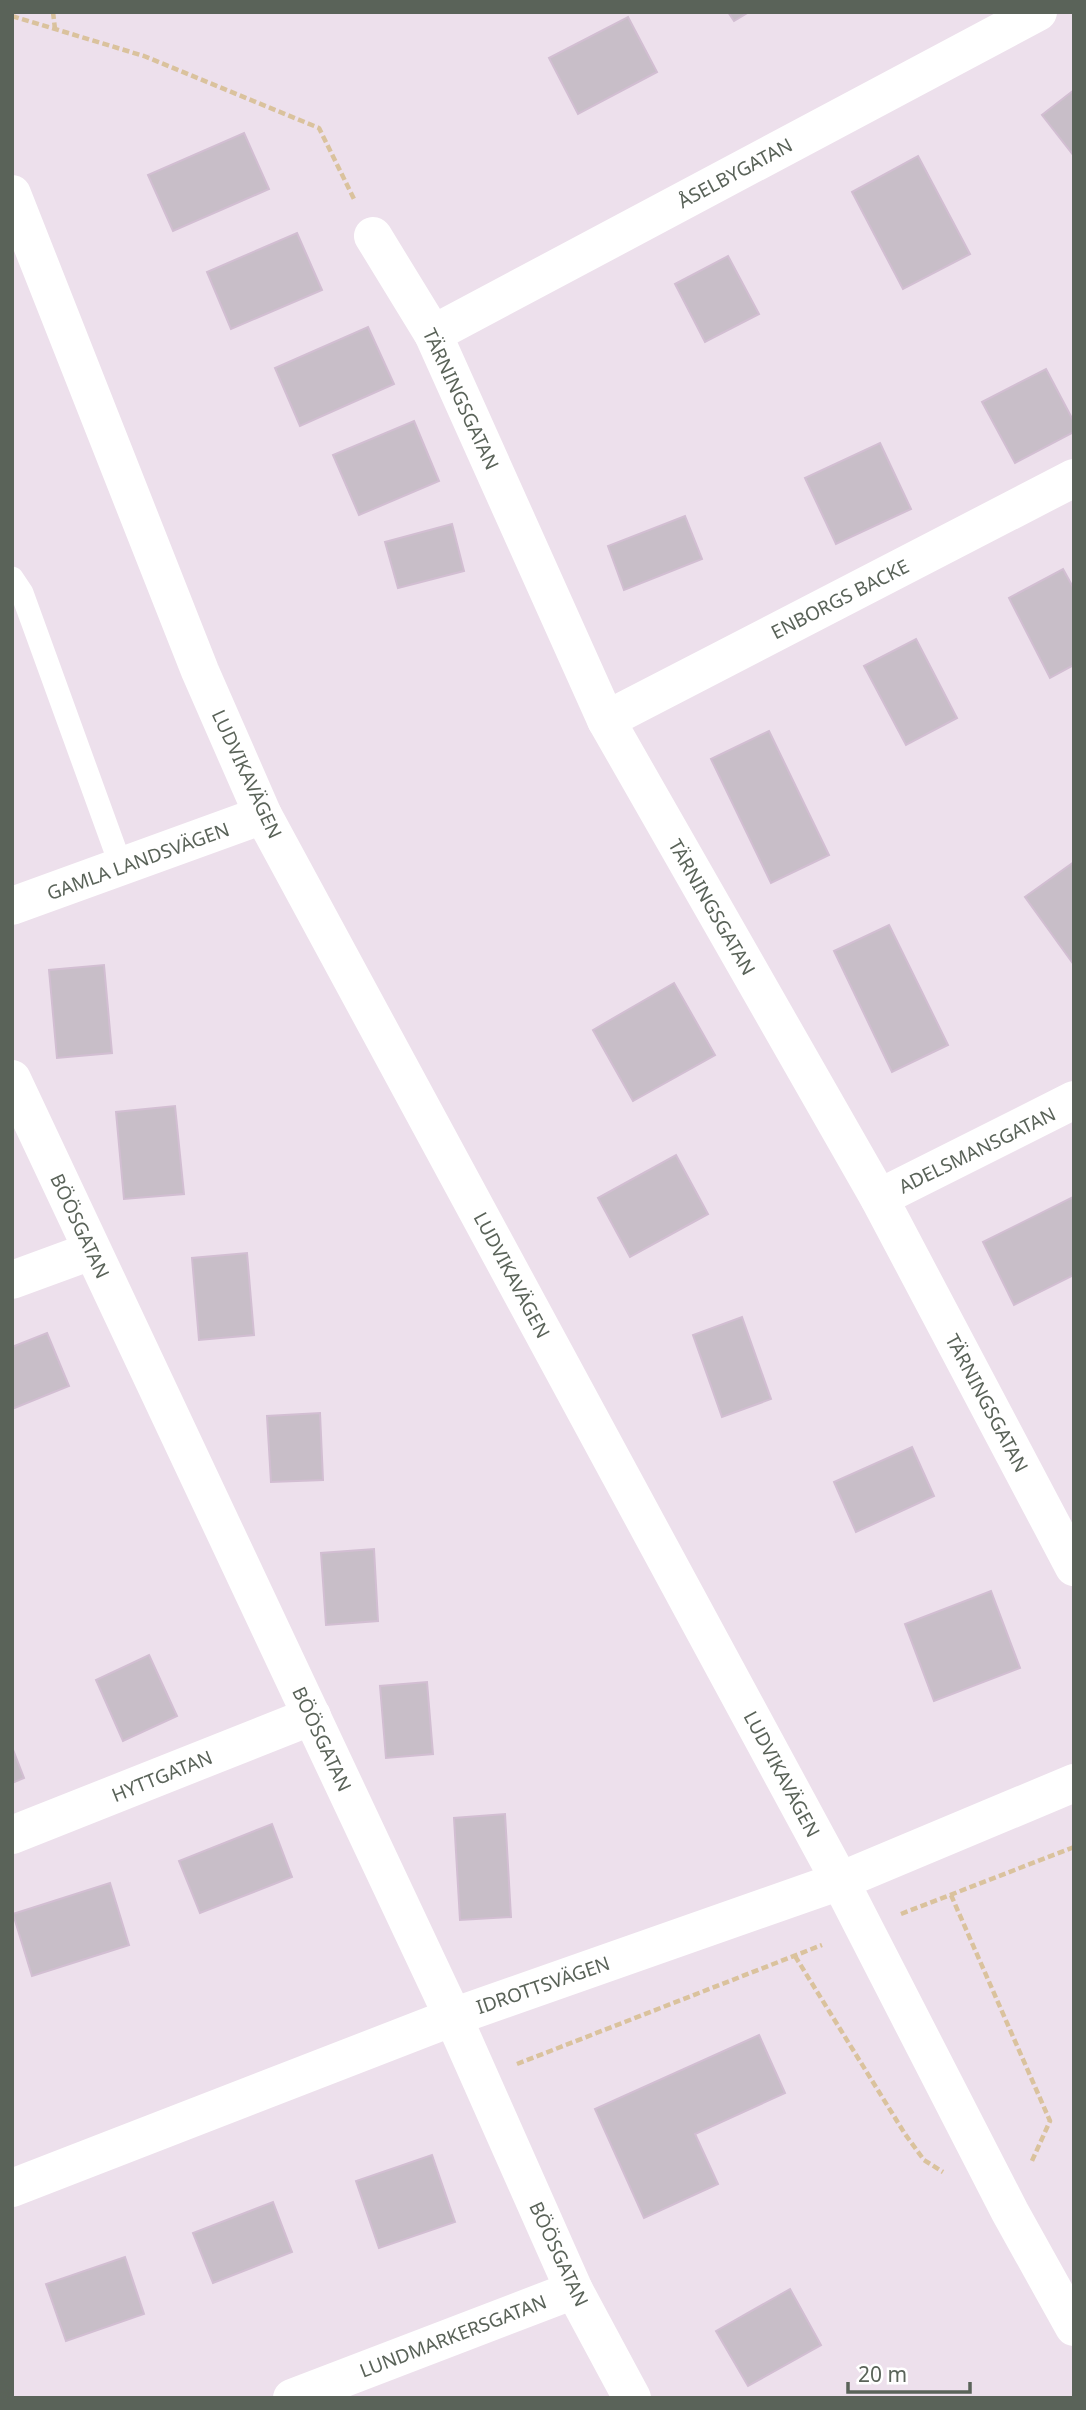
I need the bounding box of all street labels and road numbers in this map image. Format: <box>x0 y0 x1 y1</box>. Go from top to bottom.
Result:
street label: ÅSELBYGATAN <box>673 132 797 214</box>
street label: TÄRNINGSGATAN <box>417 324 505 474</box>
street label: ENBORGS BACKE <box>767 553 913 645</box>
street label: LUDVIKAVÄGEN <box>206 705 288 843</box>
street label: GAMLA LANDSVÄGEN <box>43 816 233 906</box>
street label: TÄRNINGSGATAN <box>662 834 762 980</box>
street label: ADELSMANSGATAN <box>894 1101 1060 1199</box>
street label: BÖÖSGATAN <box>44 1169 116 1283</box>
street label: LUDVIKAVÄGEN <box>468 1207 556 1343</box>
street label: TÄRNINGSGATAN <box>940 1329 1034 1477</box>
street label: BÖÖSGATAN <box>286 1682 358 1796</box>
street label: LUDVIKAVÄGEN <box>738 1706 826 1842</box>
street label: HYTTGATAN <box>108 1744 216 1808</box>
street label: IDROTTSVÄGEN <box>473 1950 613 2020</box>
street label: BÖÖSGATAN <box>523 2197 595 2311</box>
street label: LUNDMARKERSGATAN <box>356 2288 550 2384</box>

